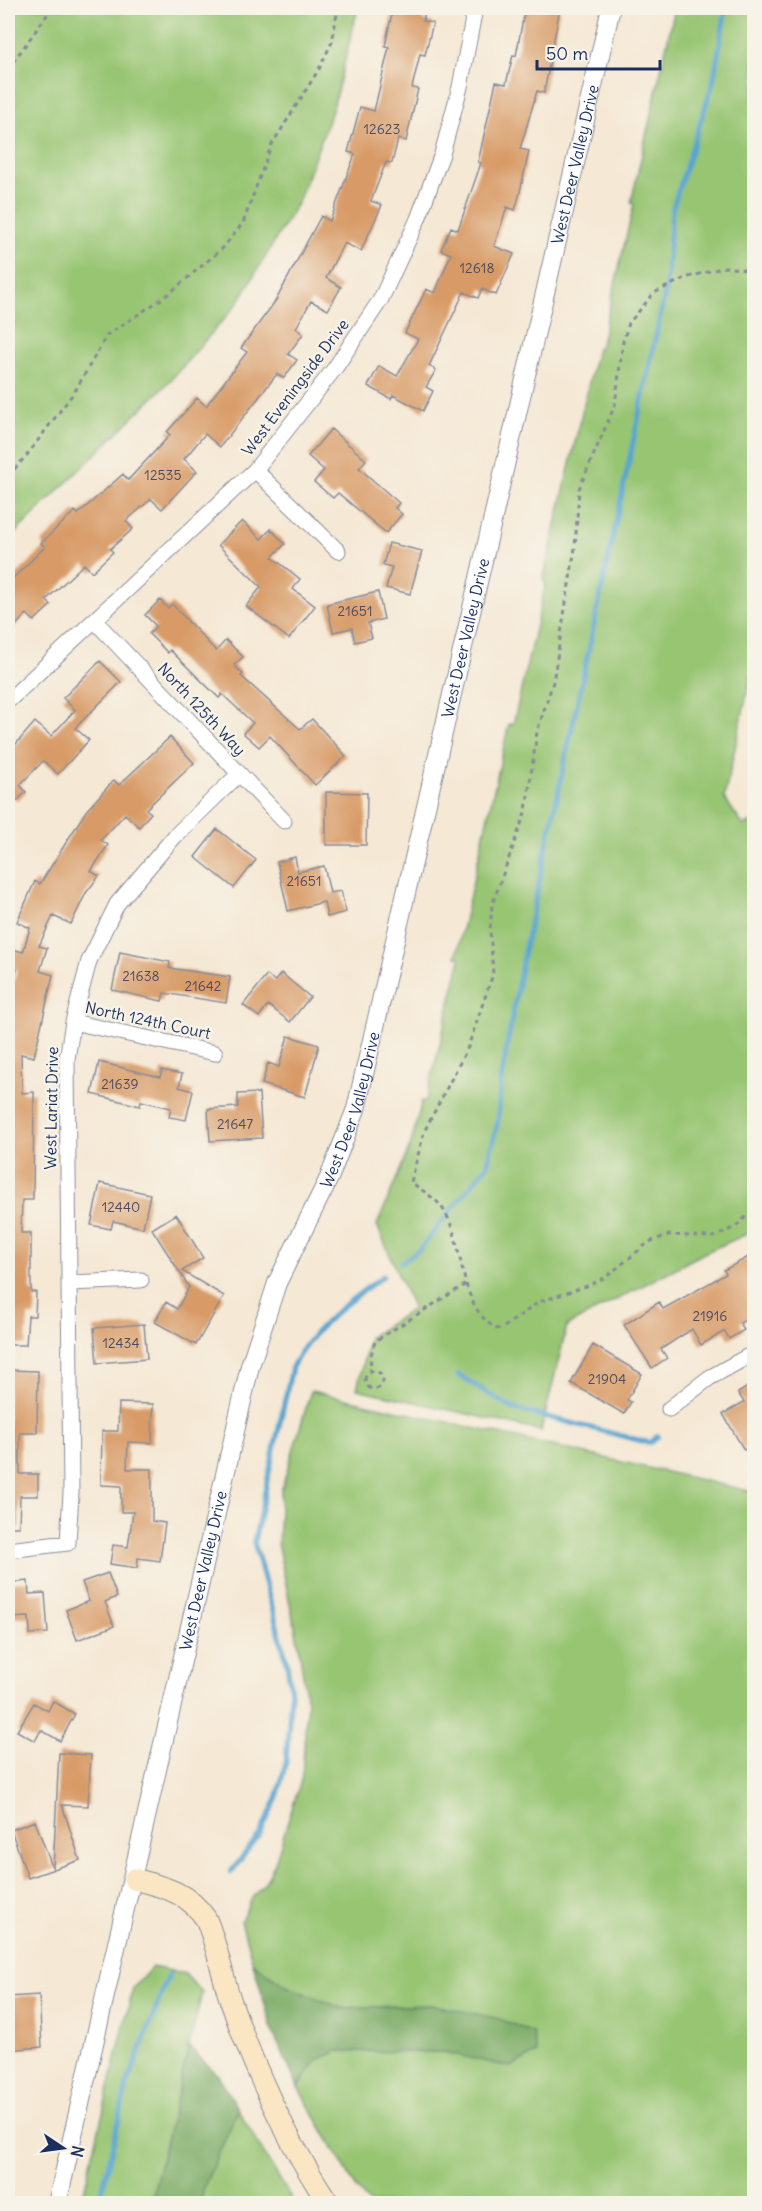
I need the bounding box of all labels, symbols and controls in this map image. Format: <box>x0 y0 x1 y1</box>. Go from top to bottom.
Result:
scale bar <box>537 33 660 71</box>
text: 50 m <box>546 42 588 65</box>
street label: West Deer Valley Drive <box>547 83 603 246</box>
house number: 12623 <box>364 120 401 138</box>
house number: 12618 <box>460 259 494 277</box>
street label: West Eveningside Drive <box>237 315 353 459</box>
house number: 12535 <box>144 466 182 484</box>
street label: West Deer Valley Drive <box>437 556 493 720</box>
house number: 21651 <box>338 602 372 620</box>
street label: North 125th Way <box>154 658 250 760</box>
house number: 21651 <box>287 872 321 890</box>
house number: 21638 <box>122 967 160 985</box>
house number: 21642 <box>184 977 222 995</box>
street label: North 124th Court <box>83 997 213 1043</box>
street label: West Deer Valley Drive <box>316 1030 384 1191</box>
street label: West Lariat Drive <box>40 1046 62 1170</box>
house number: 21639 <box>101 1075 139 1093</box>
house number: 21647 <box>217 1115 253 1133</box>
house number: 12440 <box>102 1198 140 1216</box>
house number: 21916 <box>693 1307 727 1325</box>
house number: 12434 <box>102 1334 140 1352</box>
house number: 21904 <box>588 1370 626 1388</box>
street label: West Deer Valley Drive <box>175 1489 231 1652</box>
north arrow <box>33 2118 93 2178</box>
text: N <box>67 2144 89 2159</box>

